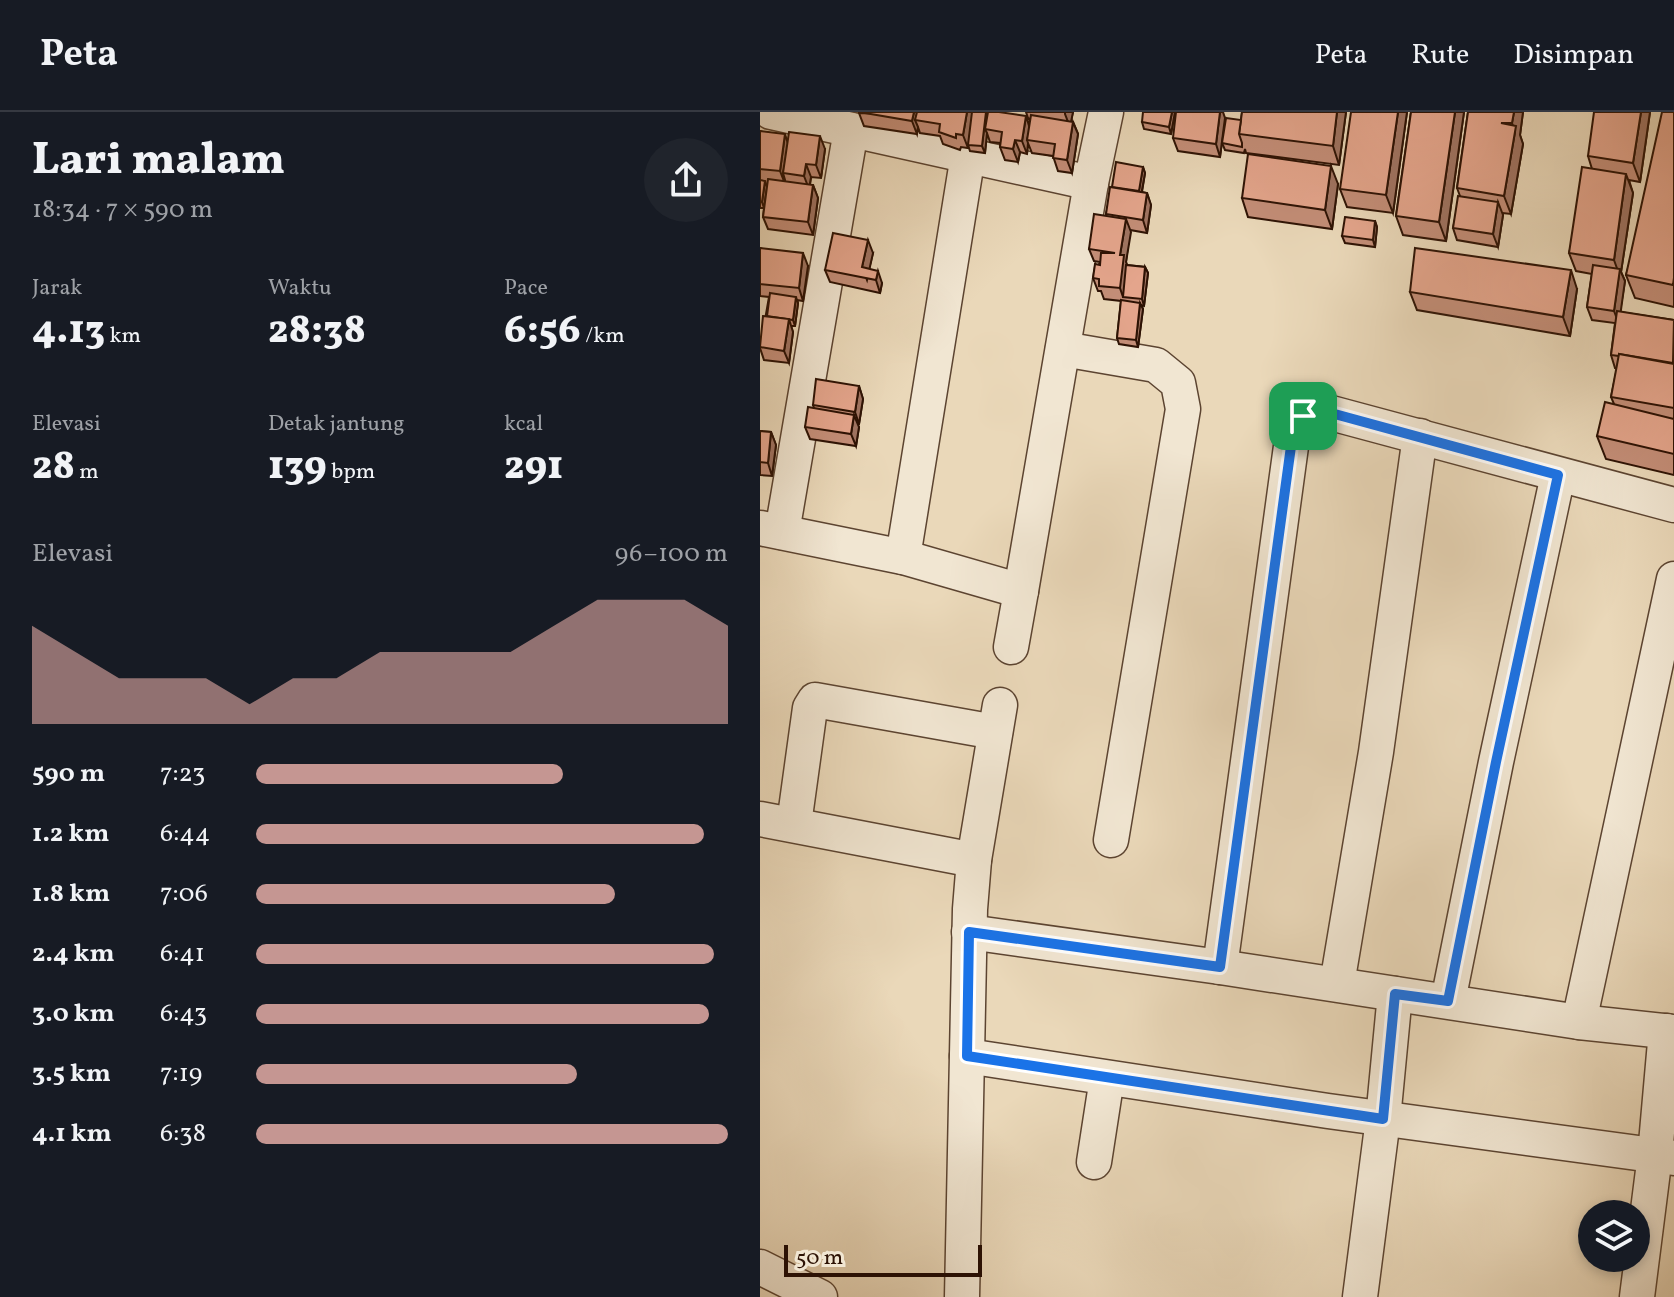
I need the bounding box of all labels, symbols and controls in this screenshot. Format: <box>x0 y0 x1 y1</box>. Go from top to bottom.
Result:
text: Peta <box>40 29 118 82</box>
text: Peta <box>1315 36 1367 75</box>
text: Rute <box>1411 36 1469 75</box>
text: Disimpan <box>1513 36 1634 75</box>
text: Lari malam <box>32 131 285 192</box>
button: share <box>644 138 728 222</box>
text: 18:34 · 7 × 590 m <box>32 192 213 228</box>
text: Jarak <box>32 273 82 304</box>
text: Waktu <box>268 273 332 304</box>
text: Pace <box>504 273 548 304</box>
text: 4.13 <box>32 304 105 360</box>
text: 28:38 <box>268 304 366 360</box>
text: 6:56 <box>504 304 581 360</box>
text: km <box>105 321 141 352</box>
text: /km <box>581 321 625 352</box>
pin <box>1269 382 1337 450</box>
icon: arrive <box>1281 394 1325 438</box>
text: Elevasi <box>32 409 101 440</box>
text: Detak jantung <box>268 409 404 440</box>
text: kcal <box>504 409 543 440</box>
text: 28 <box>32 440 75 496</box>
text: 139 <box>268 440 327 496</box>
text: 291 <box>504 440 563 496</box>
text: m <box>75 457 99 488</box>
text: bpm <box>327 457 375 488</box>
text: Elevasi <box>32 536 113 572</box>
text: 96–100 m <box>615 536 728 572</box>
text: 590 m <box>32 756 105 792</box>
text: 7:23 <box>160 756 205 792</box>
text: 1.2 km <box>32 816 109 852</box>
text: 6:44 <box>160 816 210 852</box>
text: 1.8 km <box>32 876 110 912</box>
text: 7:06 <box>160 876 208 912</box>
text: 2.4 km <box>32 936 115 972</box>
text: 6:41 <box>160 936 205 972</box>
text: 3.0 km <box>32 996 115 1032</box>
text: 6:43 <box>160 996 207 1032</box>
text: 3.5 km <box>32 1056 111 1092</box>
text: 7:19 <box>160 1056 202 1092</box>
text: 4.1 km <box>32 1116 112 1152</box>
text: 6:38 <box>160 1116 206 1152</box>
map controls <box>1578 1200 1650 1272</box>
button: layers <box>1578 1200 1650 1272</box>
scale bar <box>784 1241 982 1277</box>
text: 50 m <box>796 1243 843 1274</box>

